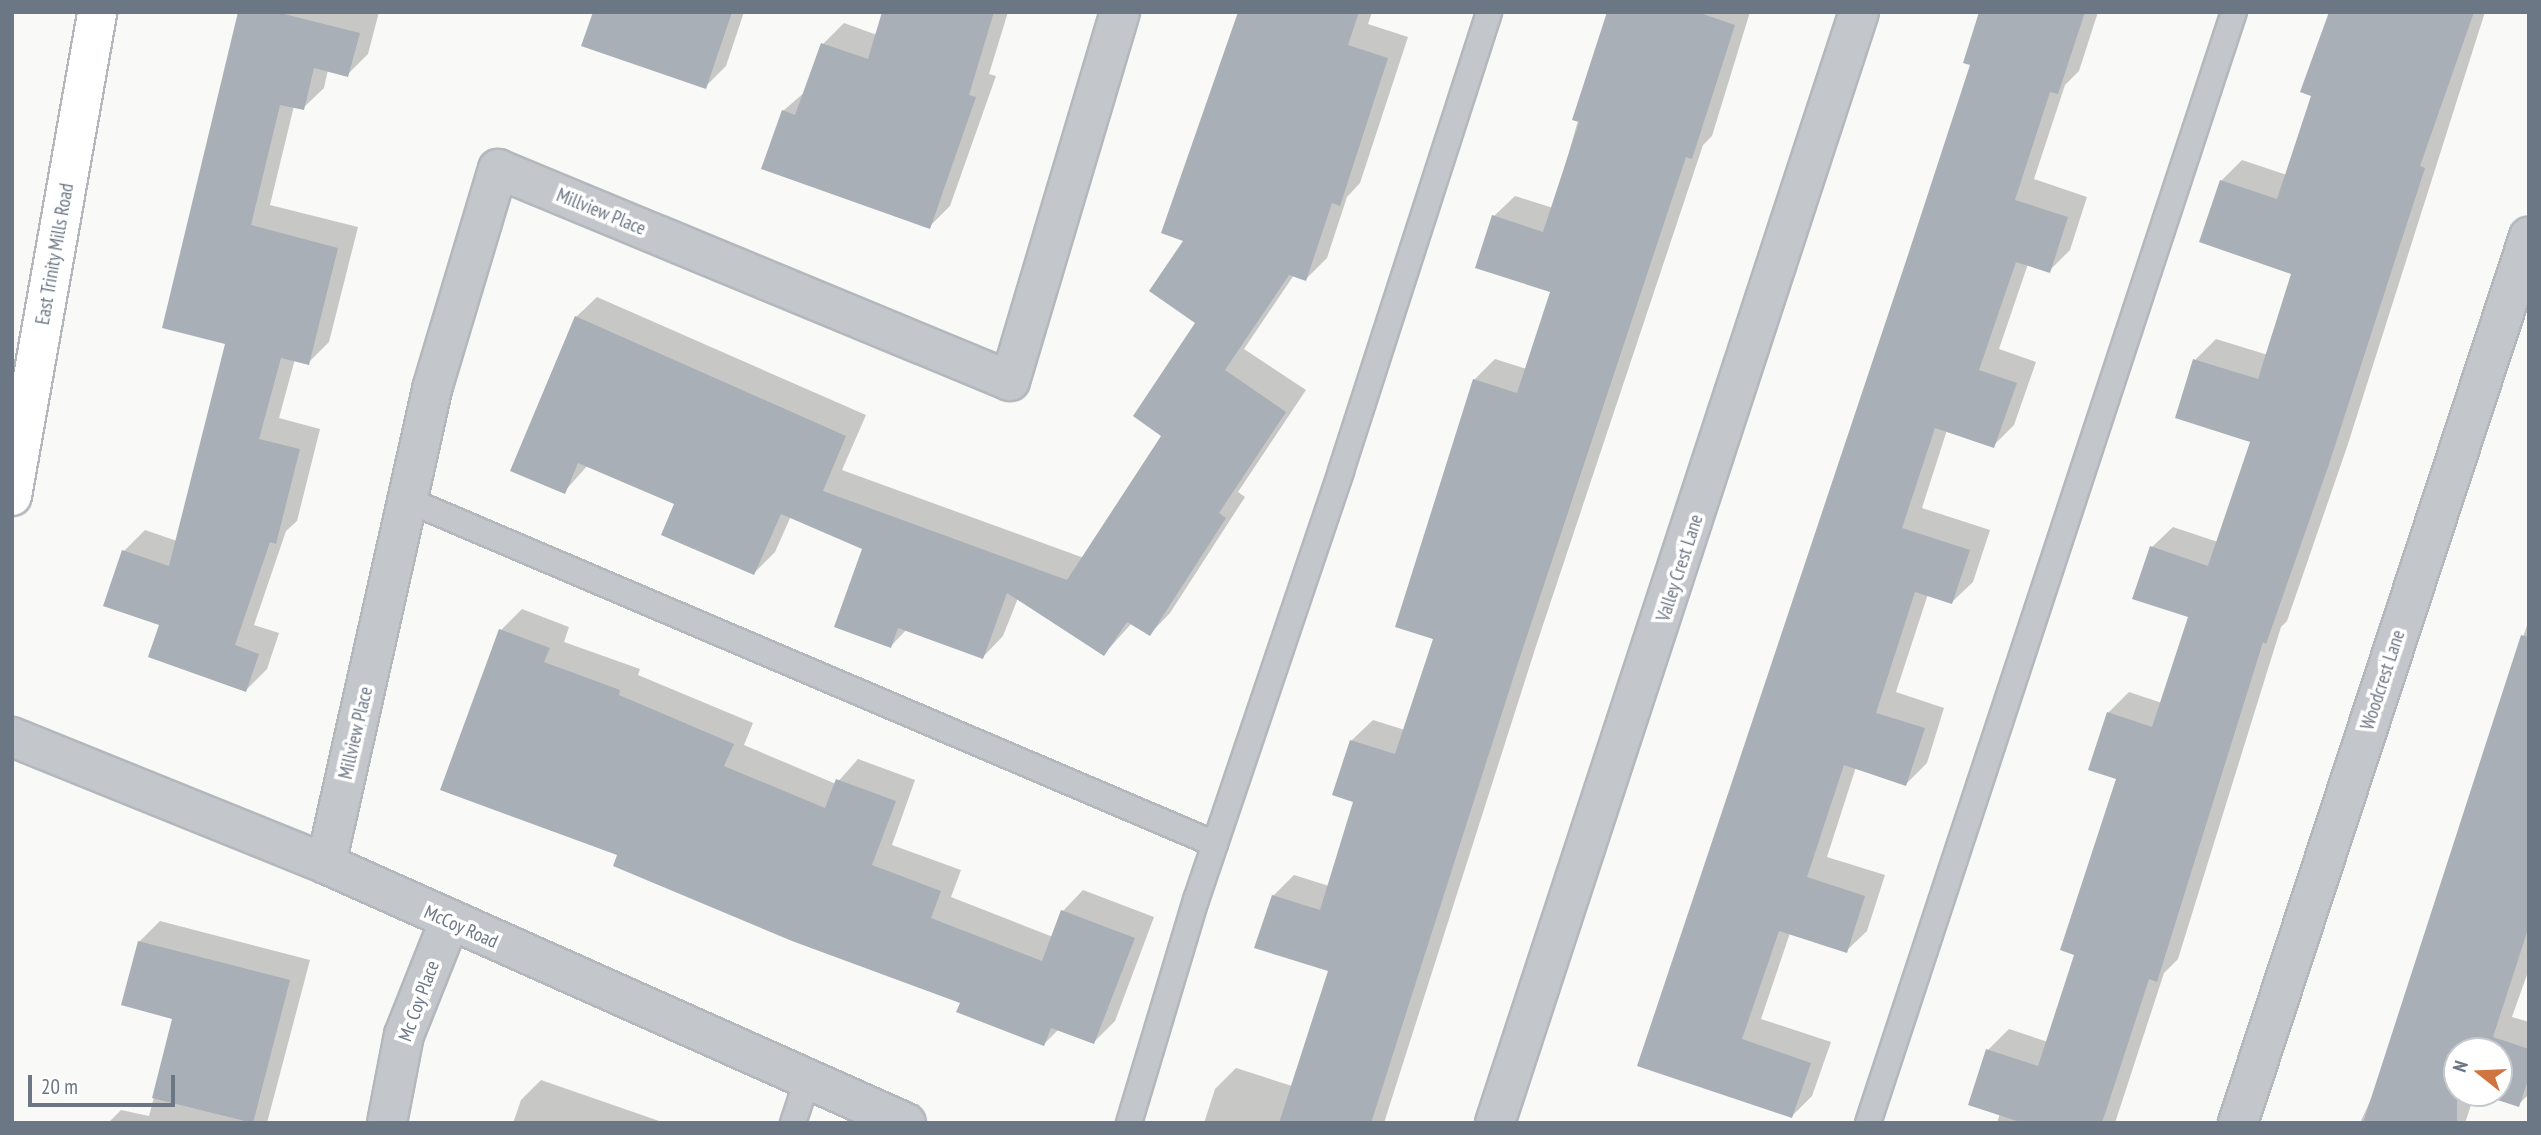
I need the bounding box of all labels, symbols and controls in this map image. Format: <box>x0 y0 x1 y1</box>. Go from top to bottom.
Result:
street label: East Trinity Mills Road <box>31 181 79 327</box>
street label: Millview Place <box>553 184 649 240</box>
street label: Valley Crest Lane <box>1652 511 1708 625</box>
street label: Woodcrest Lane <box>2356 627 2410 733</box>
street label: Millview Place <box>334 684 378 782</box>
street label: McCoy Road <box>420 901 502 953</box>
street label: Mc Coy Place <box>394 957 444 1045</box>
north arrow <box>2443 1037 2513 1107</box>
text: N <box>2447 1058 2473 1075</box>
scale bar <box>32 1062 178 1106</box>
text: 20 m <box>41 1073 78 1100</box>

